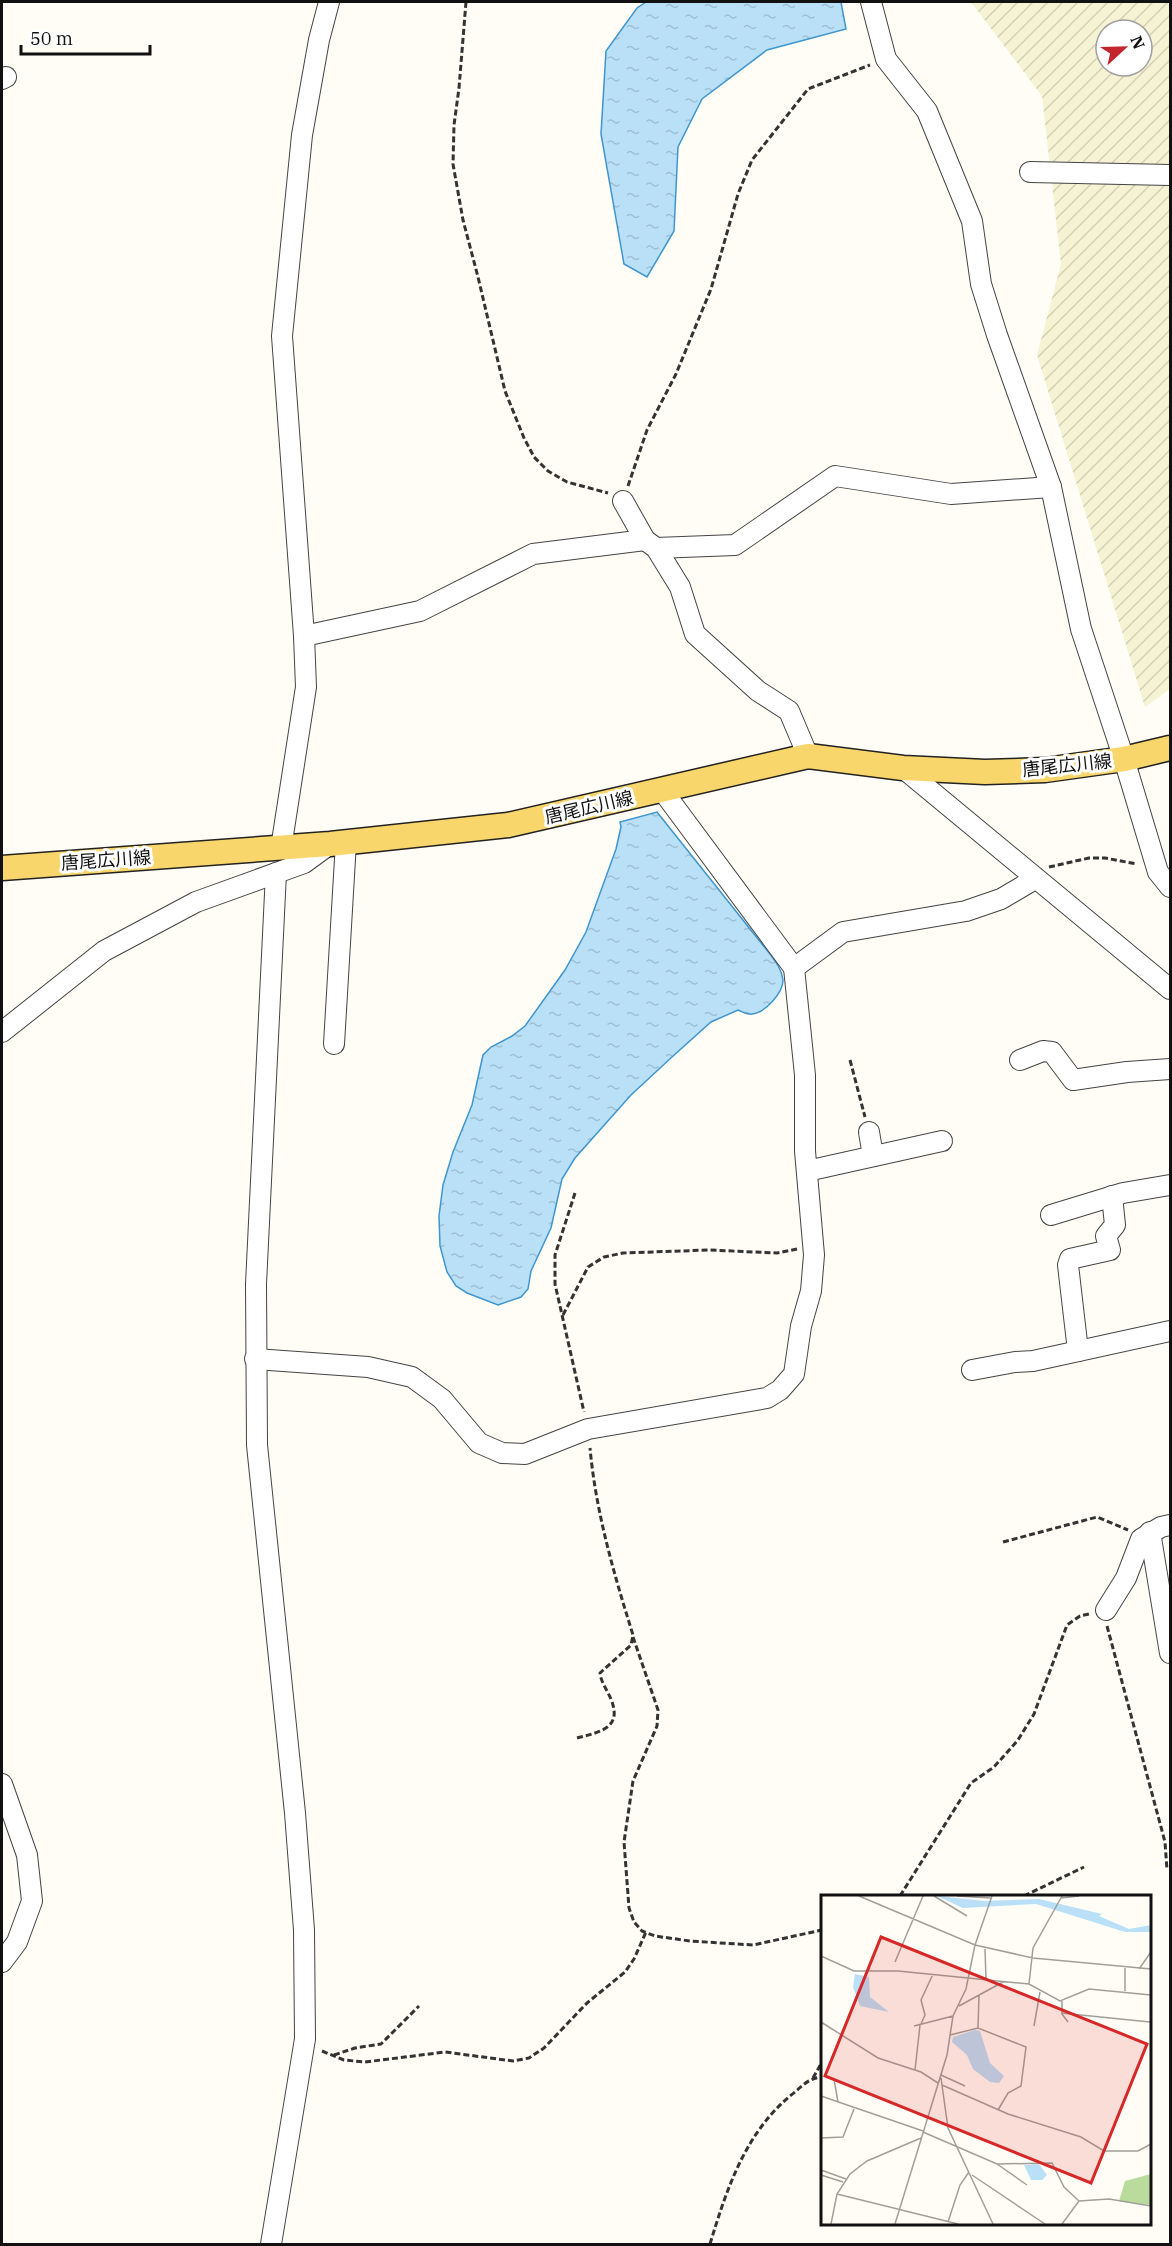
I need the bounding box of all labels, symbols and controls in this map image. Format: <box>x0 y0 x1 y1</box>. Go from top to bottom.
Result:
scale bar <box>21 18 150 56</box>
north arrow <box>1094 18 1154 78</box>
text: 50 m <box>30 27 73 50</box>
text: N <box>1126 33 1150 52</box>
street label: 唐尾広川線 <box>1021 749 1113 781</box>
street label: 唐尾広川線 <box>543 786 635 828</box>
street label: 唐尾広川線 <box>60 845 152 875</box>
inset map <box>821 1895 1151 2225</box>

